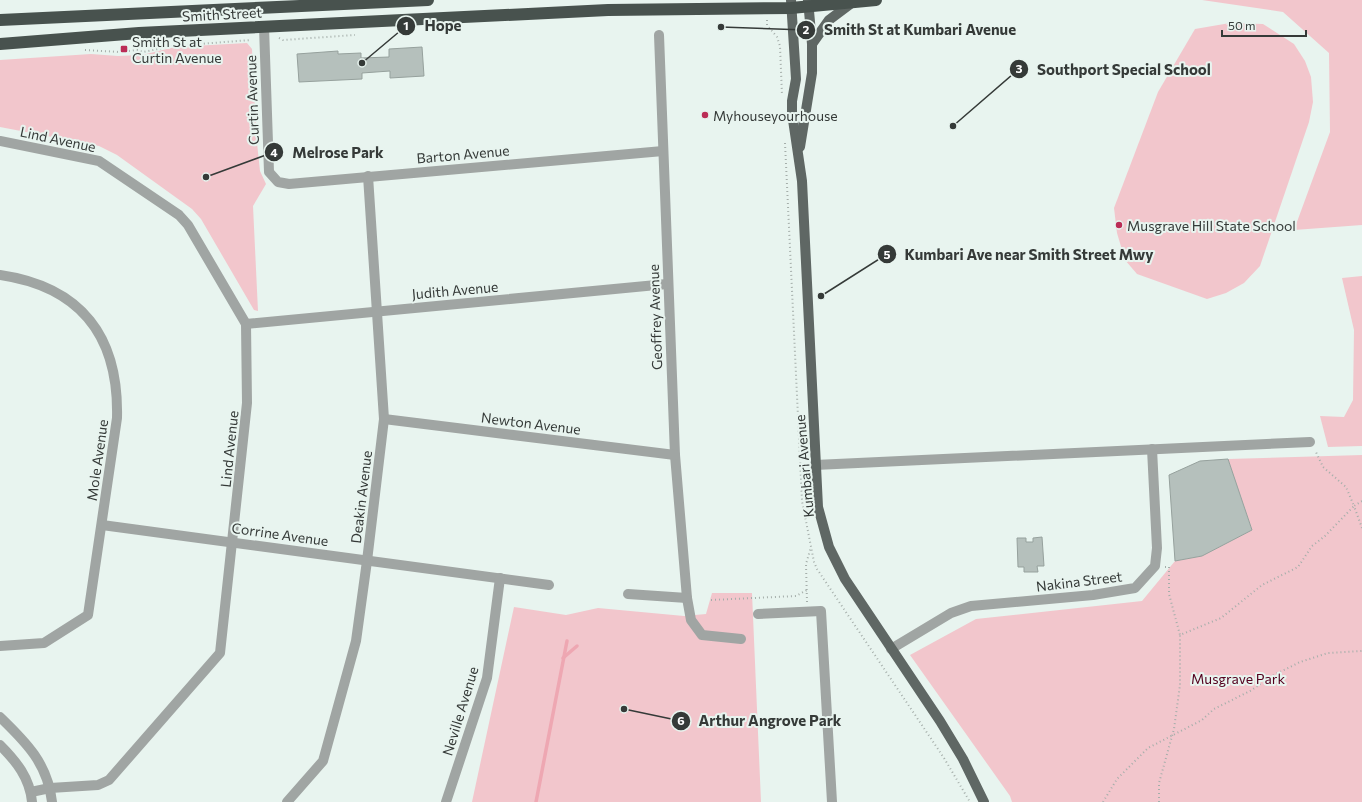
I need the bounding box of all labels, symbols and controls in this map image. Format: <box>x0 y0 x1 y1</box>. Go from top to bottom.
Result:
street label: Smith Street <box>182 3 263 25</box>
callout: Hope <box>396 12 469 39</box>
scale bar <box>1222 12 1306 38</box>
text: Hope <box>425 16 462 34</box>
callout: Smith St at Kumbari Avenue <box>796 16 1024 43</box>
text: 1 <box>403 18 409 32</box>
text: 50 m <box>1228 18 1256 32</box>
text: Smith St at Kumbari Avenue <box>824 20 1016 38</box>
text: 2 <box>803 22 810 36</box>
place label: Smith St at Curtin Avenue <box>132 33 222 66</box>
marker: Smith St at Curtin Avenue <box>119 44 129 54</box>
street label: Curtin Avenue <box>242 55 262 145</box>
callout: Southport Special School <box>1009 56 1219 83</box>
text: Southport Special School <box>1037 60 1211 78</box>
text: 3 <box>1016 61 1023 75</box>
place label: Myhouseyourhouse <box>713 107 838 124</box>
marker: Myhouseyourhouse <box>700 110 710 120</box>
street label: Lind Avenue <box>19 123 97 155</box>
callout: Melrose Park <box>264 139 391 166</box>
street label: Barton Avenue <box>416 141 510 167</box>
text: Melrose Park <box>292 143 384 161</box>
text: 4 <box>270 145 278 159</box>
place label: Musgrave Hill State School <box>1127 217 1296 234</box>
marker: Musgrave Hill State School <box>1114 220 1124 230</box>
callout: Kumbari Ave near Smith Street Mwy <box>877 241 1161 268</box>
text: Kumbari Ave near Smith Street Mwy <box>905 245 1154 263</box>
text: 5 <box>884 247 891 261</box>
street label: Geoffrey Avenue <box>645 264 665 370</box>
street label: Judith Avenue <box>411 278 499 302</box>
street label: Newton Avenue <box>480 408 582 438</box>
street label: Lind Avenue <box>217 410 241 488</box>
street label: Kumbari Avenue <box>791 414 817 518</box>
street label: Mole Avenue <box>83 418 111 502</box>
street label: Deakin Avenue <box>347 450 375 544</box>
street label: Corrine Avenue <box>231 519 329 549</box>
street label: Nakina Street <box>1035 567 1123 595</box>
street label: Neville Avenue <box>438 664 482 758</box>
park label: Musgrave Park <box>1191 670 1285 687</box>
callout: Arthur Angrove Park <box>671 708 850 735</box>
text: Arthur Angrove Park <box>699 711 842 729</box>
text: 6 <box>677 713 685 727</box>

